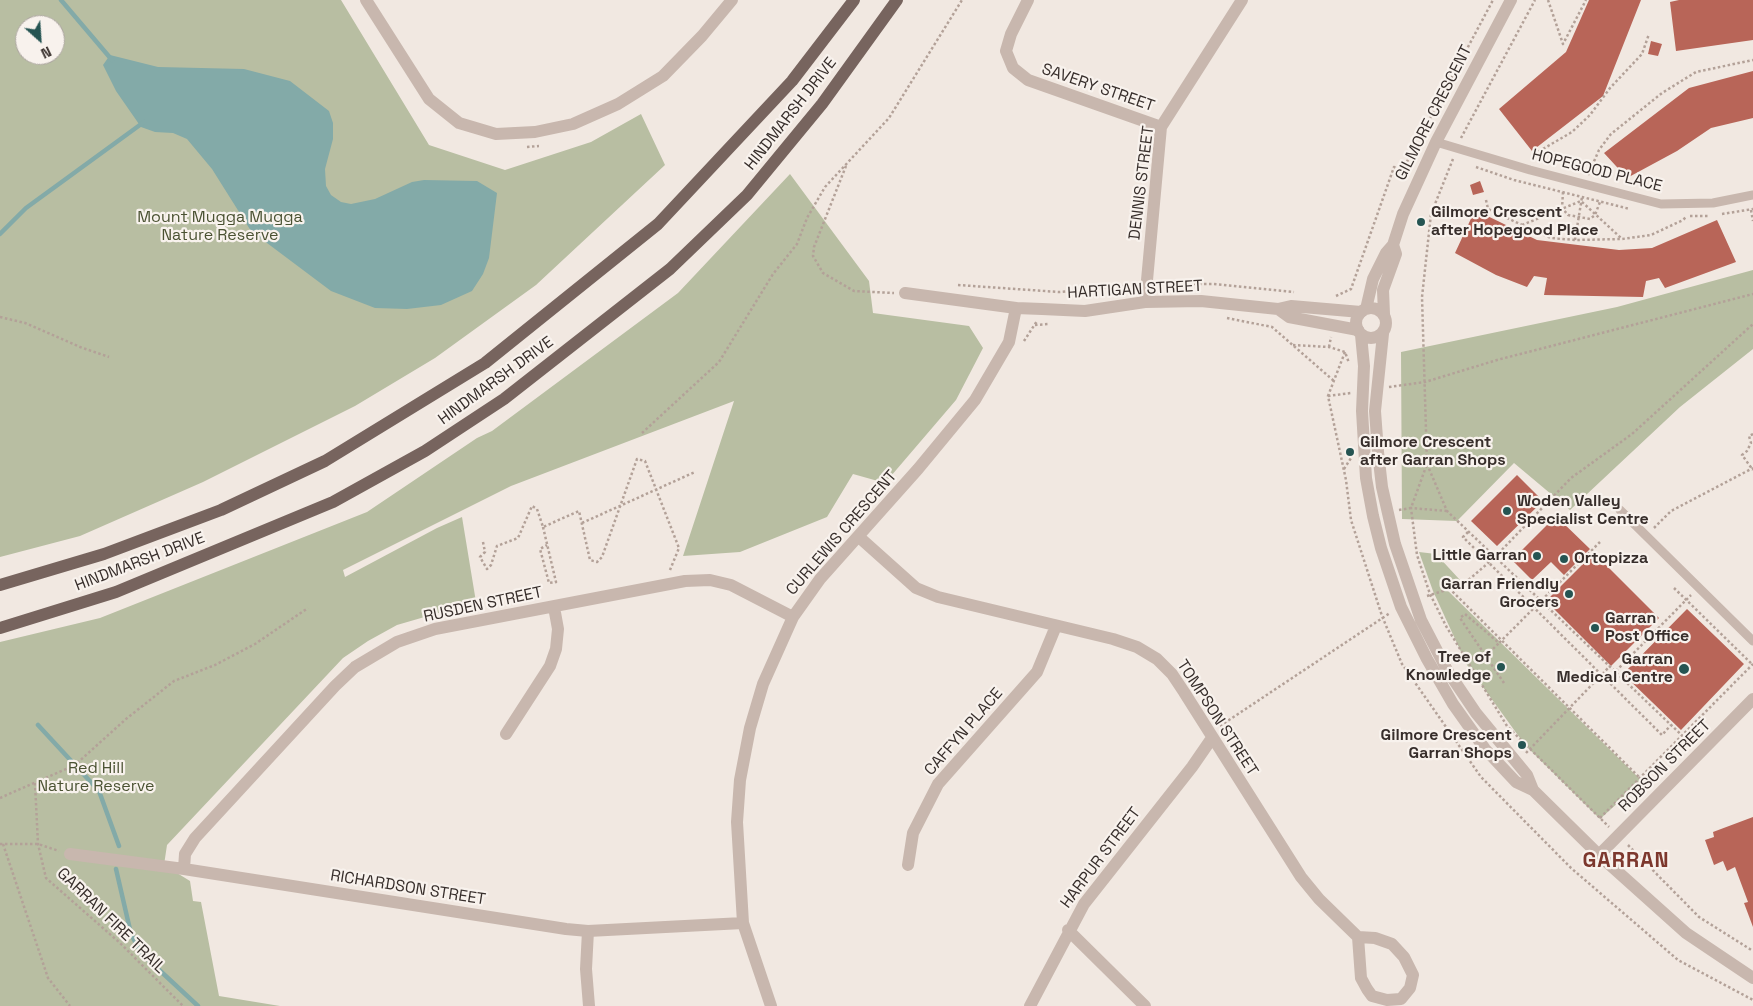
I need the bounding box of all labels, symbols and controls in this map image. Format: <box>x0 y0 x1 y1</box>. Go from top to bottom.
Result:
north arrow <box>15 15 65 65</box>
text: N <box>38 42 54 63</box>
street label: GILMORE CRESCENT <box>1392 42 1476 184</box>
street label: HINDMARSH DRIVE <box>741 54 841 174</box>
street label: SAVERY STREET <box>1039 60 1157 116</box>
street label: DENNIS STREET <box>1125 125 1159 241</box>
street label: HOPEGOOD PLACE <box>1530 146 1664 196</box>
place label: Gilmore Crescent after Hopegood Place <box>1431 203 1599 241</box>
park label: Mount Mugga Mugga Nature Reserve <box>137 208 303 246</box>
marker: Gilmore Crescent after Hopegood Place <box>1415 216 1427 228</box>
street label: HARTIGAN STREET <box>1067 277 1203 303</box>
street label: HINDMARSH DRIVE <box>435 333 557 429</box>
place label: Gilmore Crescent after Garran Shops <box>1360 433 1506 471</box>
marker: Gilmore Crescent after Garran Shops <box>1344 446 1356 458</box>
street label: CURLEWIS CRESCENT <box>783 467 901 599</box>
place label: Woden Valley Specialist Centre <box>1517 492 1649 530</box>
marker: Woden Valley Specialist Centre <box>1501 505 1513 517</box>
street label: HINDMARSH DRIVE <box>72 528 208 596</box>
place label: Little Garran <box>1433 546 1527 566</box>
place label: Ortopizza <box>1574 549 1648 569</box>
marker: Little Garran <box>1531 550 1543 562</box>
marker: Ortopizza <box>1558 553 1570 565</box>
place label: Garran Friendly Grocers <box>1441 575 1559 613</box>
street label: RUSDEN STREET <box>422 583 544 627</box>
marker: Garran Friendly Grocers <box>1563 588 1575 600</box>
place label: Garran Post Office <box>1605 609 1689 647</box>
marker: Garran Post Office <box>1589 622 1601 634</box>
place label: Tree of Knowledge <box>1406 648 1491 686</box>
place label: Garran Medical Centre <box>1557 650 1673 688</box>
street label: TOMPSON STREET <box>1172 656 1262 780</box>
marker: Tree of Knowledge <box>1495 661 1507 673</box>
marker: Garran Medical Centre <box>1677 662 1691 676</box>
street label: CAFFYN PLACE <box>921 684 1007 780</box>
street label: ROBSON STREET <box>1615 716 1715 816</box>
place label: Gilmore Crescent Garran Shops <box>1381 726 1512 764</box>
marker: Gilmore Crescent Garran Shops <box>1516 739 1528 751</box>
park label: Red Hill Nature Reserve <box>37 759 155 797</box>
street label: HARPUR STREET <box>1057 804 1145 912</box>
district label: GARRAN <box>1582 848 1670 874</box>
street label: GARRAN FIRE TRAIL <box>53 864 169 978</box>
street label: RICHARDSON STREET <box>329 866 487 910</box>

